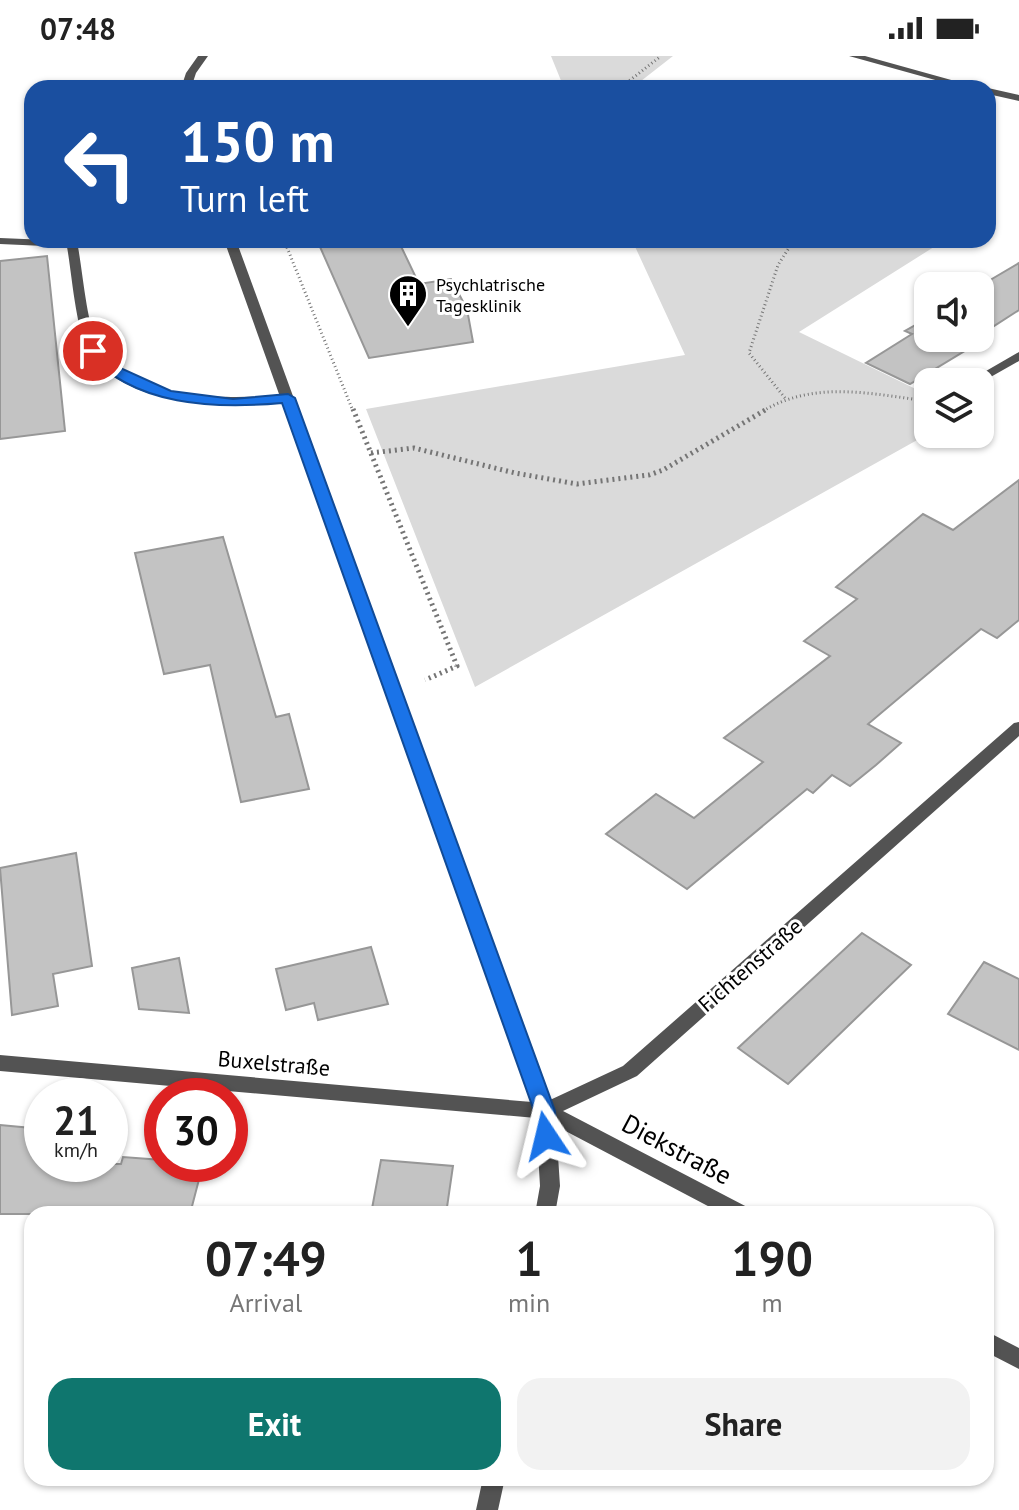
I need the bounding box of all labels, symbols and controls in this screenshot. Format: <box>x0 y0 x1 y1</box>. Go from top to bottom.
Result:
text: 07:48 <box>40 9 116 48</box>
text: 150 m <box>180 105 335 177</box>
icon: left <box>48 112 152 216</box>
text: Turn left <box>180 175 309 222</box>
map controls <box>914 272 994 448</box>
button: sound <box>914 272 994 352</box>
building icon: Psychlatrische Tagesklinik <box>387 273 429 328</box>
place label: Psychlatrische Tagesklinik <box>436 273 545 317</box>
pin <box>59 317 127 385</box>
icon: arrive <box>71 329 115 373</box>
button: layers <box>914 368 994 448</box>
street label: Fichtenstraße <box>692 912 808 1018</box>
street label: Buxelstraße <box>217 1044 331 1082</box>
speed limit sign: 30 <box>144 1078 248 1182</box>
text: 21 <box>53 1094 99 1146</box>
position arrow <box>504 1094 588 1178</box>
street label: Diekstraße <box>616 1106 738 1192</box>
text: km/h <box>54 1137 98 1163</box>
text: 07:49 <box>205 1227 327 1289</box>
text: 1 <box>515 1227 543 1289</box>
text: 190 <box>731 1227 813 1289</box>
text: Arrival <box>230 1286 302 1319</box>
text: min <box>508 1286 550 1319</box>
text: m <box>762 1286 783 1319</box>
button: Exit <box>48 1378 501 1470</box>
button: Share <box>517 1378 970 1470</box>

